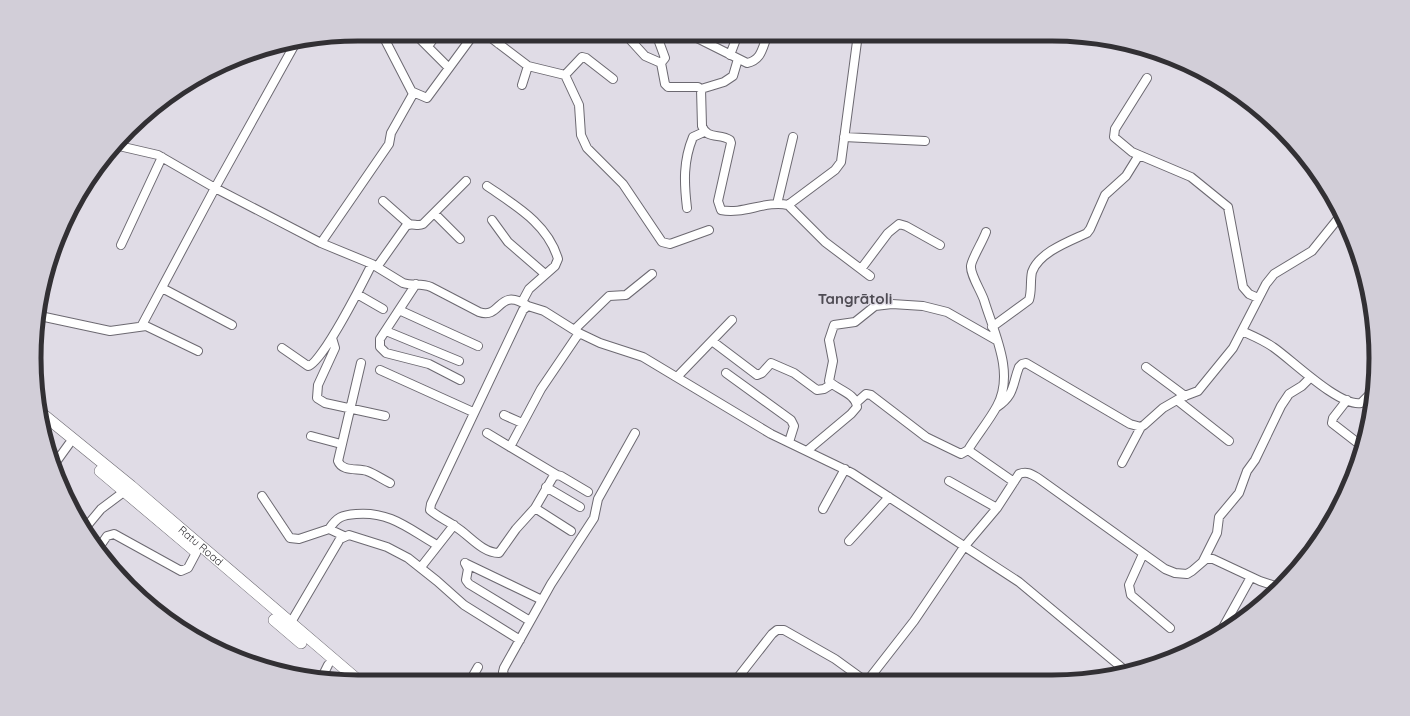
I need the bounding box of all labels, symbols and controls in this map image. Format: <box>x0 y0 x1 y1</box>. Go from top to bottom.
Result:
district label: Tangrātoli <box>818 289 892 308</box>
street label: Ratu Road <box>175 523 226 569</box>

